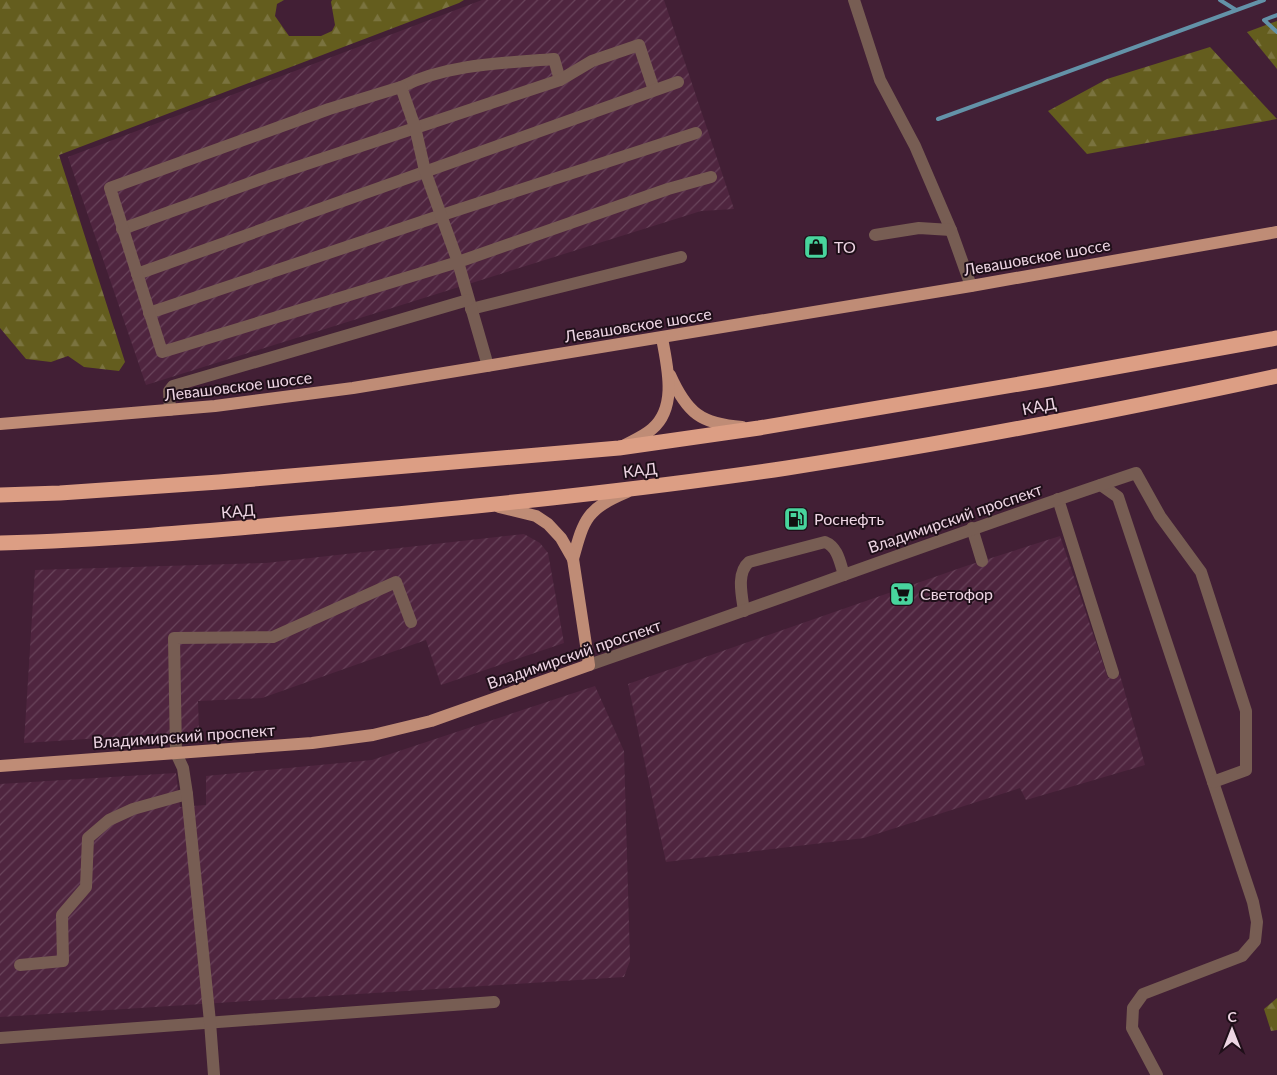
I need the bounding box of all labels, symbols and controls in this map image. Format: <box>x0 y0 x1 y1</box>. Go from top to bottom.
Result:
shop icon: ТО <box>803 234 829 260</box>
street label: Левашовское шоссе <box>961 234 1112 279</box>
place label: ТО <box>834 237 856 256</box>
street label: Левашовское шоссе <box>562 303 713 346</box>
street label: Левашовское шоссе <box>162 367 313 404</box>
street label: КАД <box>1020 393 1058 418</box>
street label: КАД <box>622 458 659 481</box>
street label: Владимирский проспект <box>865 479 1044 556</box>
street label: КАД <box>220 500 256 521</box>
fuel station icon: Роснефть <box>783 506 809 532</box>
place label: Роснефть <box>814 509 884 528</box>
supermarket icon: Светофор <box>889 581 915 607</box>
place label: Светофор <box>920 584 993 603</box>
street label: Владимирский проспект <box>484 615 663 692</box>
street label: Владимирский проспект <box>92 720 276 751</box>
north arrow <box>1207 1005 1257 1055</box>
text: С <box>1227 1008 1237 1025</box>

